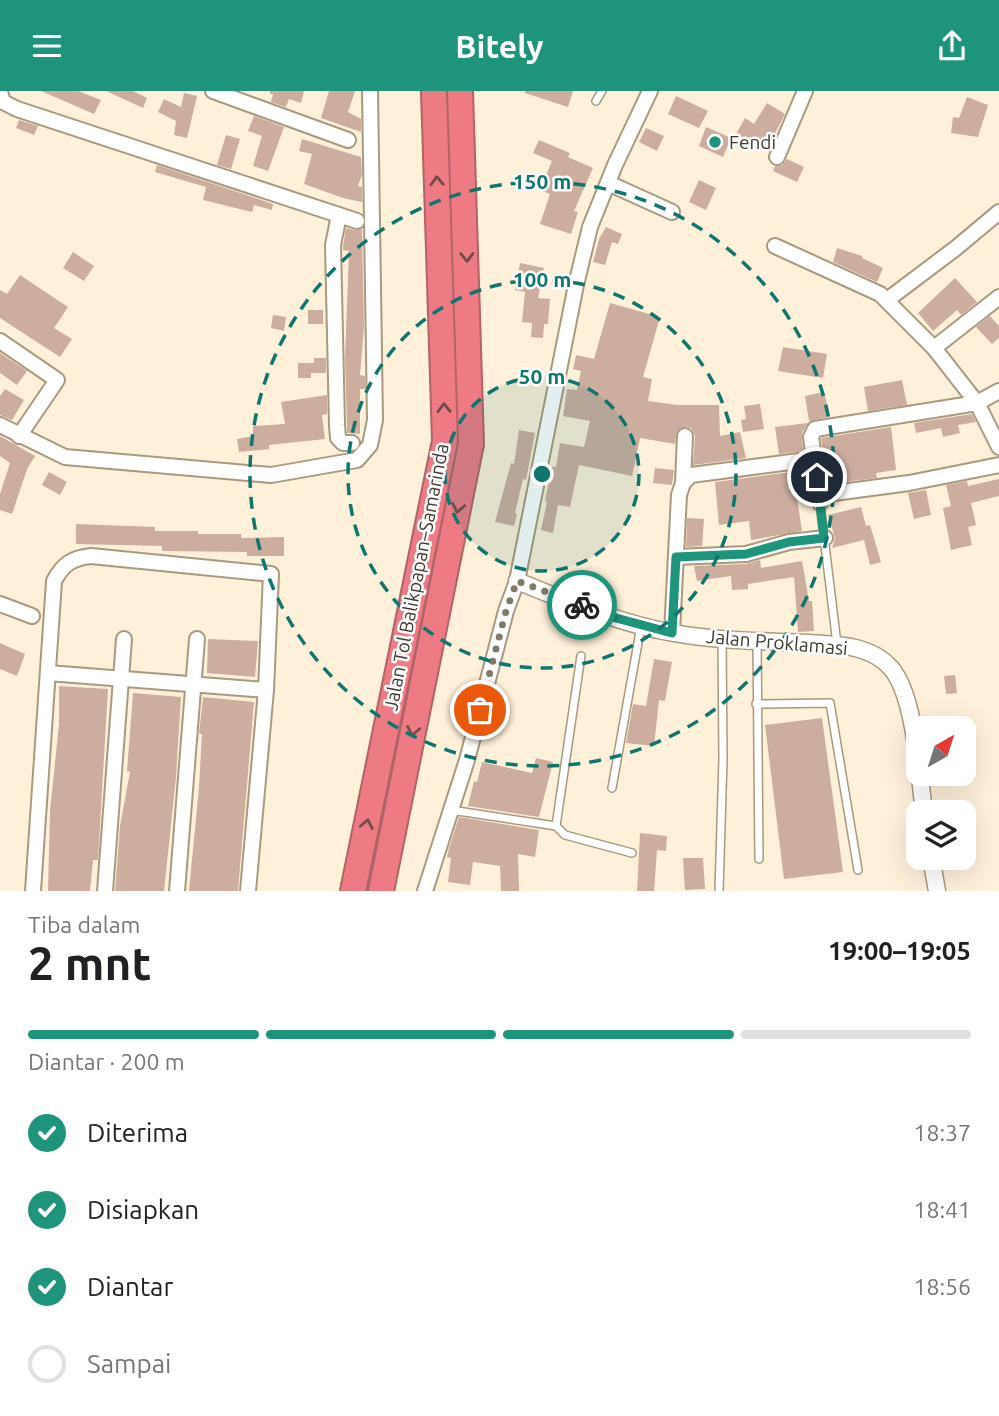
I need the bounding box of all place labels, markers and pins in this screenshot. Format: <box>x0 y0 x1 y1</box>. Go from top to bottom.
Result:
place label: Fendi <box>729 131 776 153</box>
marker: Fendi <box>707 134 723 150</box>
pin <box>787 447 847 507</box>
centre of rings <box>530 462 554 486</box>
pin <box>450 680 510 740</box>

